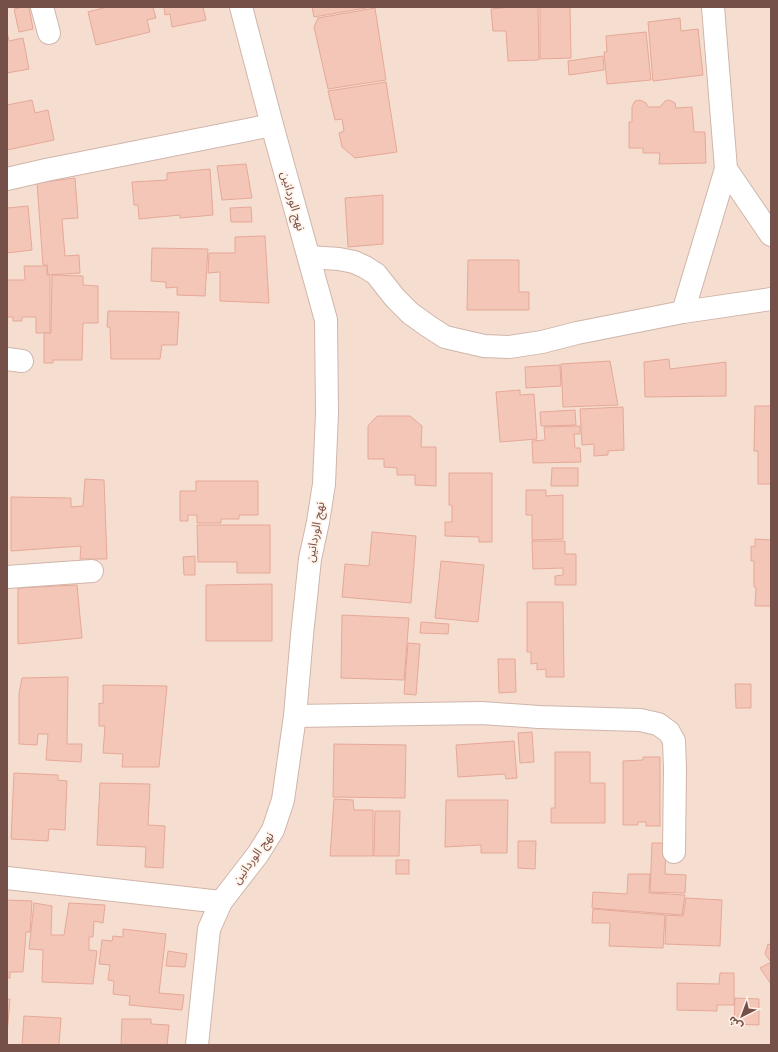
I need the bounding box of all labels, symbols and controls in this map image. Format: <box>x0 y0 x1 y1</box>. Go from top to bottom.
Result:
street label: نهج الوردانين <box>276 170 308 233</box>
street label: نهج الوردانين <box>303 501 329 564</box>
street label: نهج الوردانين <box>229 829 278 888</box>
north arrow <box>722 996 762 1036</box>
text: ش <box>726 1013 746 1033</box>

